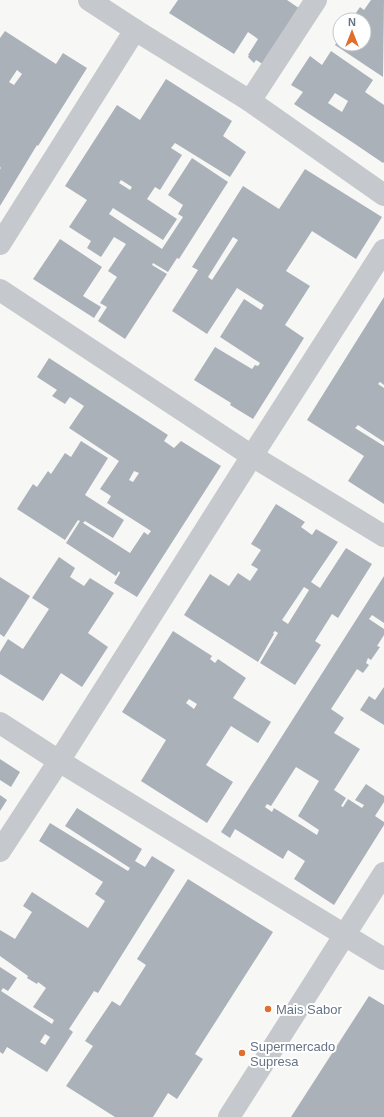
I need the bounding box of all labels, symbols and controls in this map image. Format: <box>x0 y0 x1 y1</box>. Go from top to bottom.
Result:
north arrow <box>332 12 372 52</box>
text: N <box>348 16 356 28</box>
place label: Mais Sabor <box>276 1002 342 1017</box>
marker: Mais Sabor <box>263 1004 273 1014</box>
place label: Supermercado Supresa <box>250 1039 335 1069</box>
marker: Supermercado Supresa <box>237 1048 247 1058</box>

